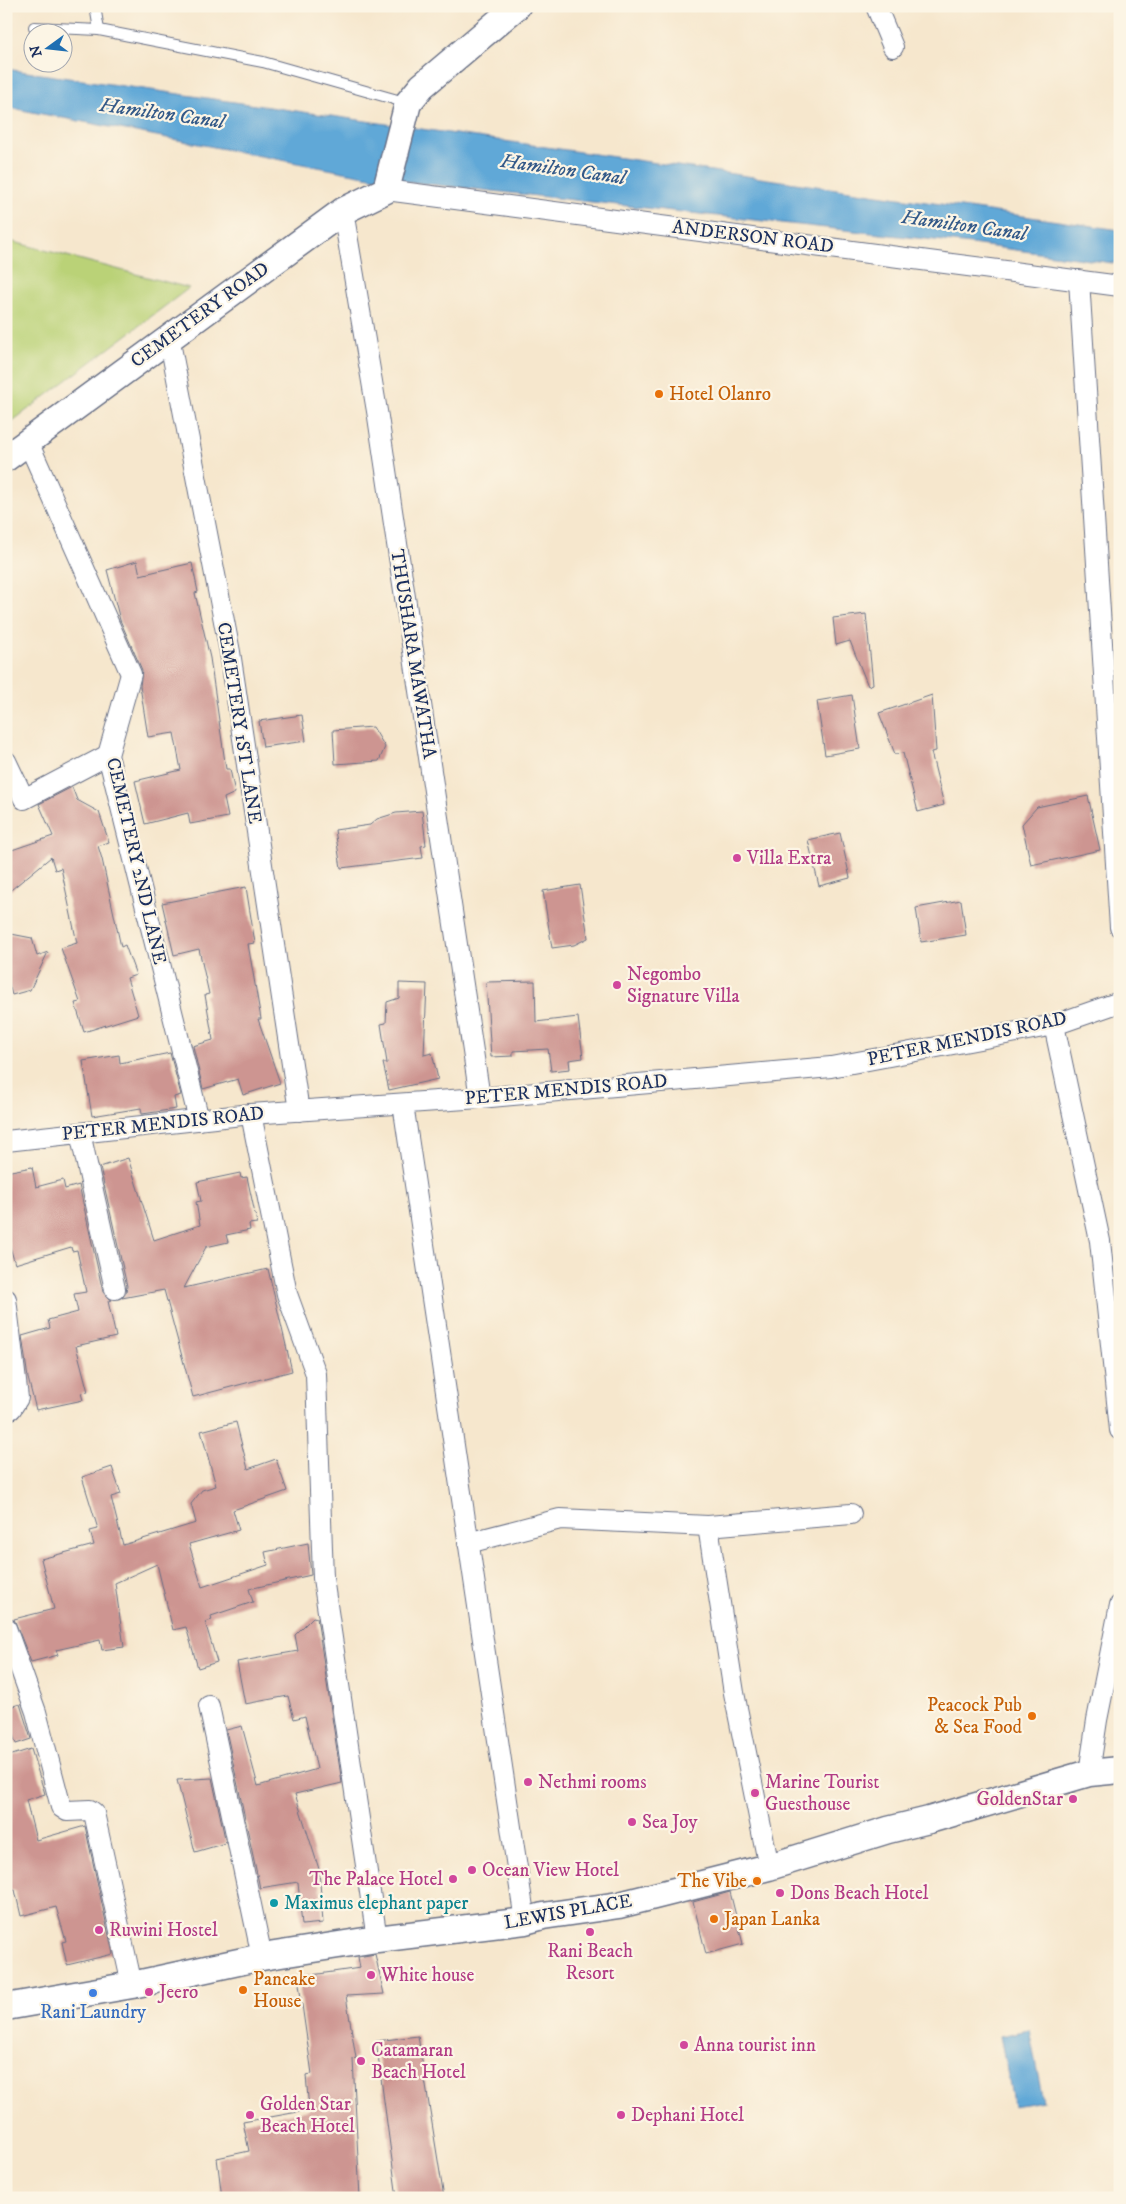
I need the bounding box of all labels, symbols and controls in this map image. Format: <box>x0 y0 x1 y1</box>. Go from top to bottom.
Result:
north arrow <box>22 22 72 72</box>
text: N <box>26 43 47 59</box>
water label: Hamilton Canal <box>97 93 228 135</box>
water label: Hamilton Canal <box>498 149 629 191</box>
water label: Hamilton Canal <box>899 205 1030 247</box>
street label: ANDERSON ROAD <box>671 216 835 258</box>
street label: CEMETERY ROAD <box>126 257 274 373</box>
place label: Hotel Olanro <box>669 383 771 406</box>
marker: Hotel Olanro <box>653 388 665 400</box>
street label: THUSHARA MAWATHA <box>385 548 441 761</box>
street label: CEMETERY 1ST LANE <box>212 621 266 825</box>
street label: CEMETERY 2ND LANE <box>101 755 171 967</box>
place label: Villa Extra <box>746 847 831 870</box>
marker: Villa Extra <box>731 852 743 864</box>
place label: Negombo Signature Villa <box>627 963 740 1008</box>
marker: Negombo Signature Villa <box>611 979 623 991</box>
street label: PETER MENDIS ROAD <box>865 1007 1069 1071</box>
street label: PETER MENDIS ROAD <box>464 1070 668 1110</box>
street label: PETER MENDIS ROAD <box>61 1102 265 1146</box>
place label: Peacock Pub & Sea Food <box>927 1694 1023 1739</box>
marker: Peacock Pub & Sea Food <box>1026 1710 1038 1722</box>
place label: Nethmi rooms <box>538 1771 647 1794</box>
place label: Marine Tourist Guesthouse <box>765 1771 879 1816</box>
marker: Nethmi rooms <box>522 1776 534 1788</box>
marker: Marine Tourist Guesthouse <box>749 1787 761 1799</box>
place label: GoldenStar <box>976 1788 1063 1811</box>
marker: GoldenStar <box>1067 1793 1079 1805</box>
place label: Sea Joy <box>642 1811 698 1834</box>
marker: Sea Joy <box>626 1816 638 1828</box>
place label: Ocean View Hotel <box>482 1859 619 1882</box>
marker: Ocean View Hotel <box>466 1864 478 1876</box>
place label: The Palace Hotel <box>309 1868 443 1891</box>
place label: The Vibe <box>677 1870 747 1893</box>
marker: The Palace Hotel <box>447 1873 459 1885</box>
marker: The Vibe <box>751 1875 763 1887</box>
place label: Dons Beach Hotel <box>790 1882 929 1905</box>
marker: Dons Beach Hotel <box>774 1887 786 1899</box>
street label: LEWIS PLACE <box>502 1889 634 1935</box>
place label: Maximus elephant paper <box>284 1892 468 1915</box>
marker: Maximus elephant paper <box>268 1897 280 1909</box>
place label: Japan Lanka <box>722 1908 820 1931</box>
marker: Japan Lanka <box>708 1913 720 1925</box>
place label: Ruwini Hostel <box>109 1919 218 1942</box>
marker: Ruwini Hostel <box>93 1924 105 1936</box>
marker: Rani Beach Resort <box>584 1926 596 1938</box>
place label: Rani Beach Resort <box>547 1940 633 1985</box>
place label: White house <box>380 1964 474 1987</box>
place label: Pancake House <box>253 1968 315 2013</box>
marker: White house <box>365 1969 377 1981</box>
place label: Jeero <box>157 1981 198 2004</box>
marker: Pancake House <box>237 1984 249 1996</box>
marker: Jeero <box>143 1986 155 1998</box>
marker: Rani Laundry <box>87 1987 99 1999</box>
place label: Rani Laundry <box>40 2001 147 2024</box>
place label: Anna tourist inn <box>694 2034 816 2057</box>
place label: Catamaran Beach Hotel <box>371 2039 466 2084</box>
marker: Anna tourist inn <box>678 2039 690 2051</box>
marker: Catamaran Beach Hotel <box>355 2055 367 2067</box>
place label: Golden Star Beach Hotel <box>260 2093 355 2138</box>
place label: Dephani Hotel <box>631 2104 744 2127</box>
marker: Golden Star Beach Hotel <box>244 2109 256 2121</box>
marker: Dephani Hotel <box>615 2109 627 2121</box>

